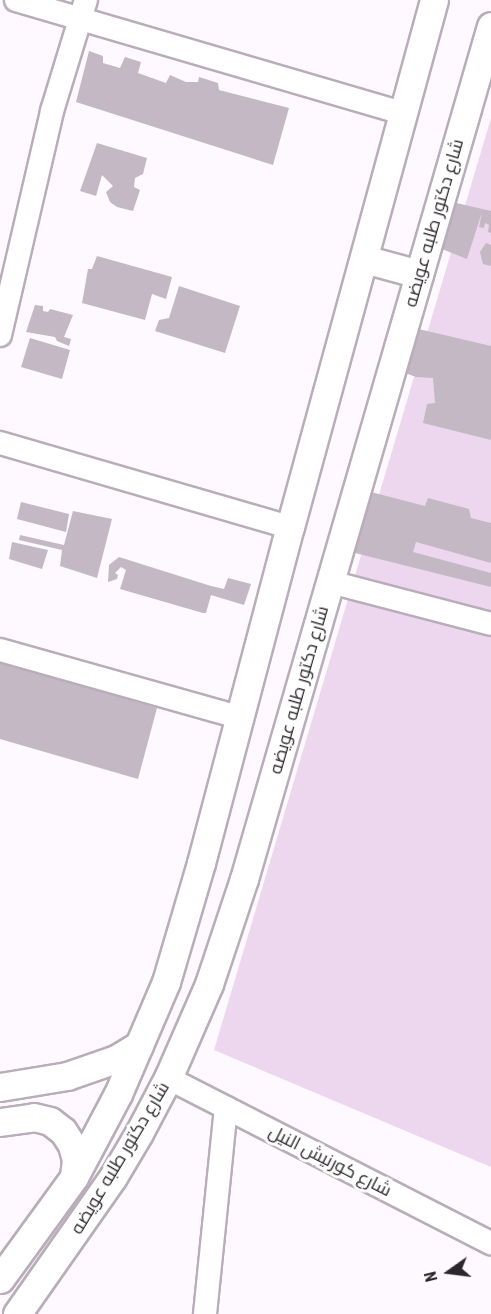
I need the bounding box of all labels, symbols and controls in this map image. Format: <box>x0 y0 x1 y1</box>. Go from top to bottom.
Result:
street label: شارع دكتور طلبه عويضه <box>400 136 468 310</box>
street label: شارع دكتور طلبه عويضه <box>265 603 333 777</box>
street label: شارع دكتور طلبه عويضه <box>66 1078 174 1238</box>
street label: شارع كورنيش النيل <box>265 1121 395 1201</box>
north arrow <box>419 1242 479 1302</box>
text: N <box>421 1269 441 1284</box>

